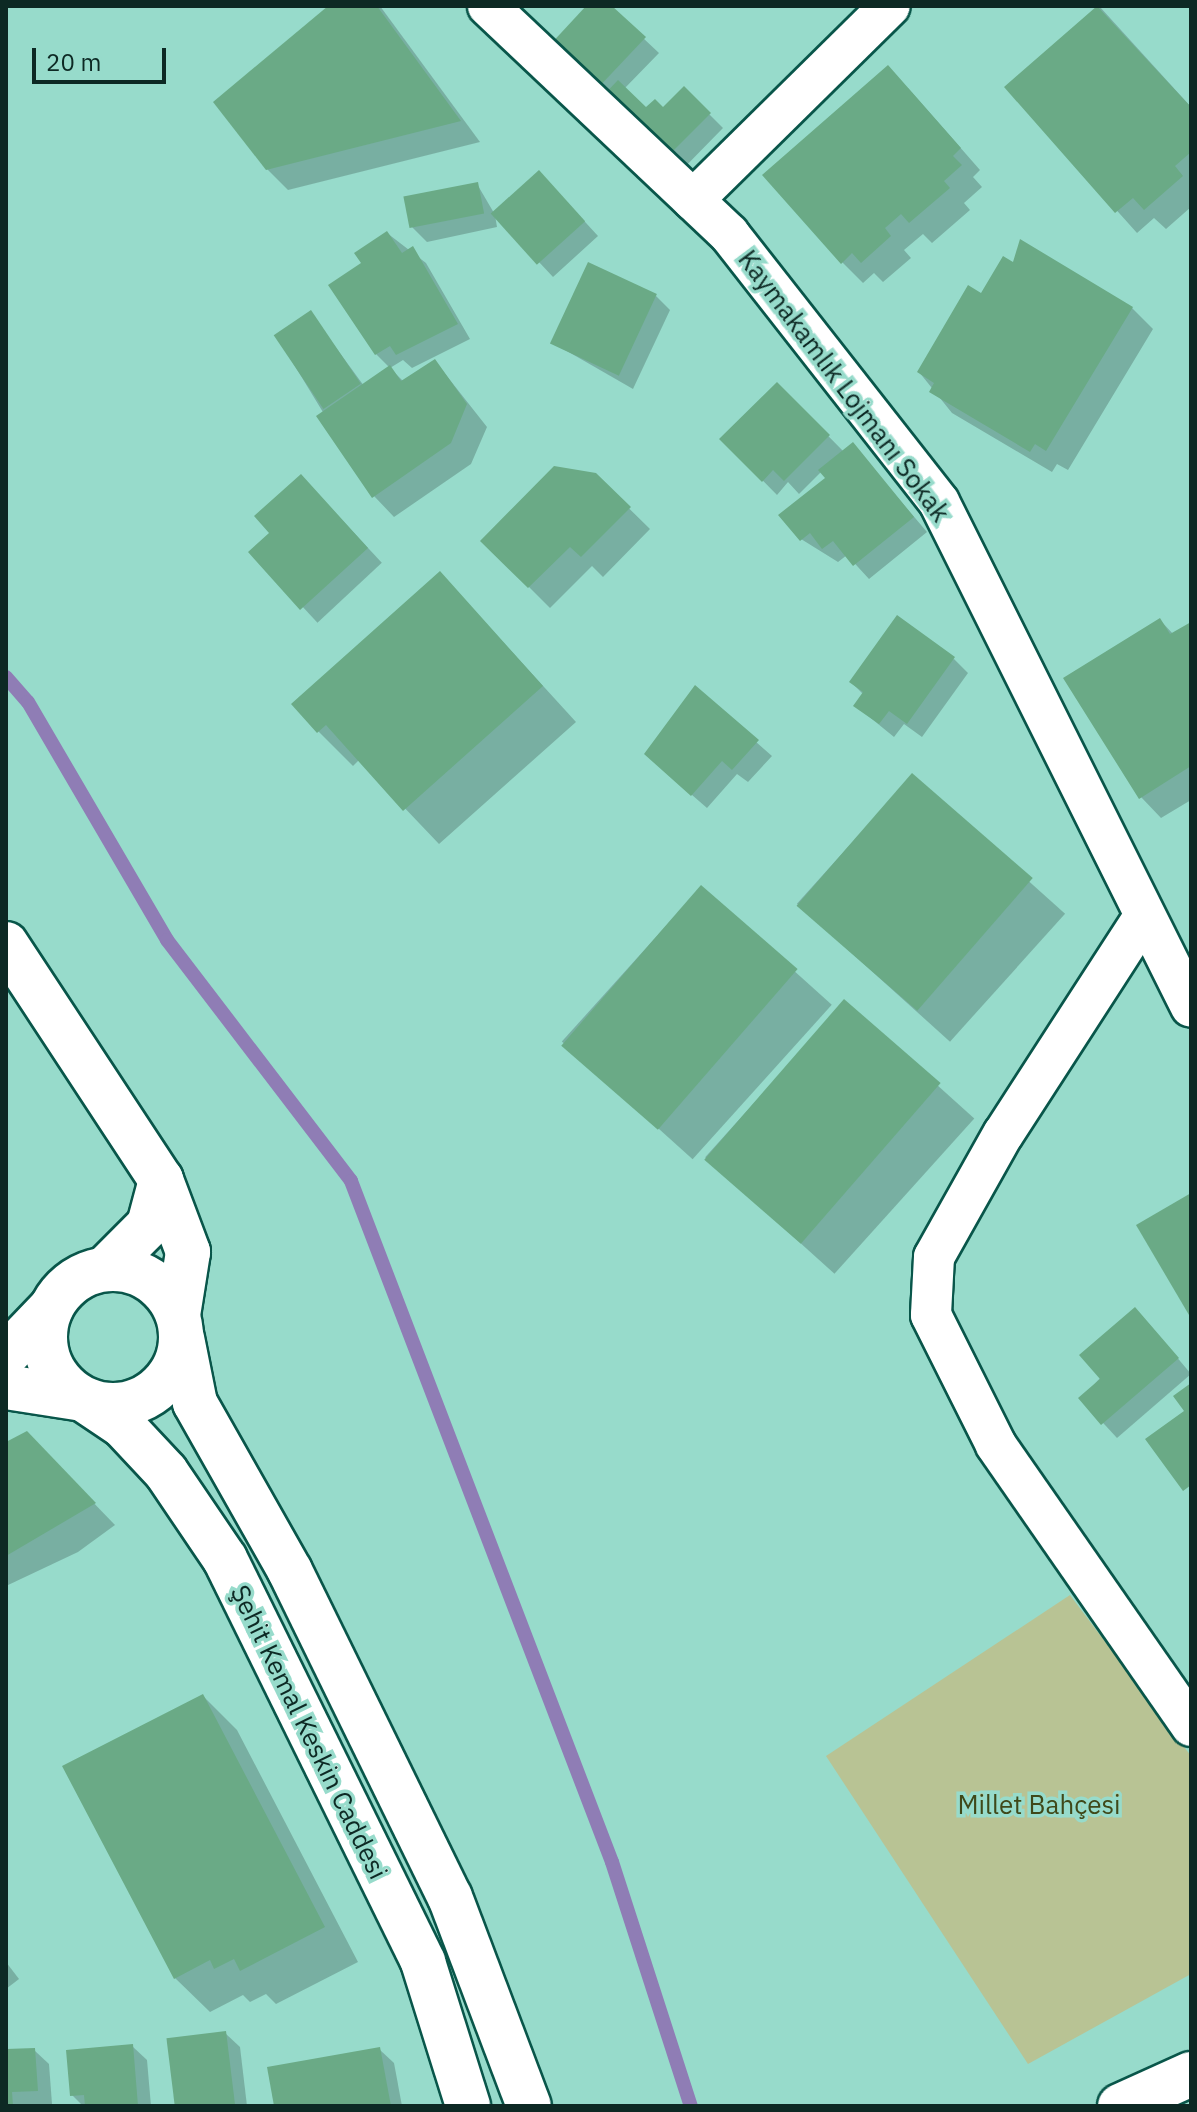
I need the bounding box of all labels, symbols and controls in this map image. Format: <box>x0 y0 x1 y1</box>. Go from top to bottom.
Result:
scale bar <box>36 32 170 82</box>
text: 20 m <box>46 46 101 78</box>
street label: Kaymakamlık Lojmanı Sokak <box>732 244 956 528</box>
street label: Şehit Kemal Keskin Caddesi <box>224 1580 394 1884</box>
park label: Millet Bahçesi <box>957 1789 1121 1821</box>

